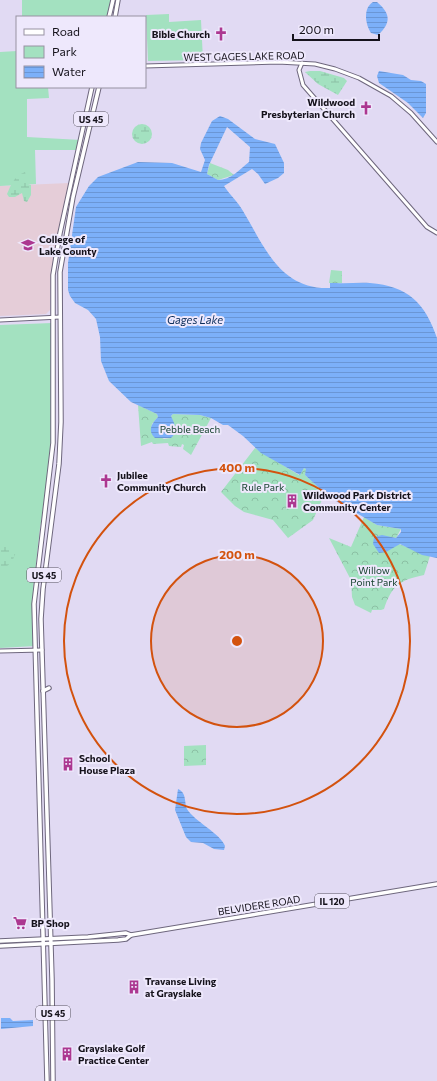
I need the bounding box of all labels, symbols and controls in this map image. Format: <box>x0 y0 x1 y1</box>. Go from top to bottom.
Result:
legend <box>16 16 146 88</box>
scale bar <box>293 16 379 42</box>
text: 200 m <box>299 22 334 36</box>
text: Road <box>52 24 80 38</box>
church icon: Bible Church <box>213 26 229 42</box>
place label: Bible Church <box>152 28 210 40</box>
text: Park <box>52 44 78 58</box>
street label: WEST GAGES LAKE ROAD <box>183 49 305 63</box>
text: Water <box>52 64 86 78</box>
place label: Wildwood Presbyterian Church <box>261 96 355 120</box>
church icon: Wildwood Presbyterian Church <box>358 100 374 116</box>
road number: US 45 <box>74 112 108 126</box>
place label: College of Lake County <box>39 233 97 257</box>
school or university icon: College of Lake County <box>20 237 36 253</box>
water label: Gages Lake <box>167 313 223 326</box>
park label: Pebble Beach <box>160 423 220 435</box>
text: 400 m <box>219 460 255 474</box>
place label: Jubilee Community Church <box>117 469 206 493</box>
church icon: Jubilee Community Church <box>98 473 114 489</box>
park label: Rule Park <box>242 481 285 493</box>
place label: Wildwood Park District Community Center <box>303 489 411 513</box>
building icon: Wildwood Park District Community Center <box>284 493 300 509</box>
text: 200 m <box>219 547 255 561</box>
park label: Willow Point Park <box>350 564 398 588</box>
road number: US 45 <box>27 568 61 582</box>
centre of rings <box>230 634 244 648</box>
place label: School House Plaza <box>79 752 135 776</box>
building icon: School House Plaza <box>60 756 76 772</box>
street label: BELVIDERE ROAD <box>217 893 301 917</box>
road number: IL 120 <box>315 894 349 908</box>
supermarket icon: BP Shop <box>12 915 28 931</box>
place label: BP Shop <box>31 917 70 929</box>
place label: Travanse Living at Grayslake <box>145 975 217 999</box>
building icon: Travanse Living at Grayslake <box>126 979 142 995</box>
road number: US 45 <box>36 1006 70 1020</box>
place label: Grayslake Golf Practice Center <box>78 1042 149 1066</box>
building icon: Grayslake Golf Practice Center <box>59 1046 75 1062</box>

